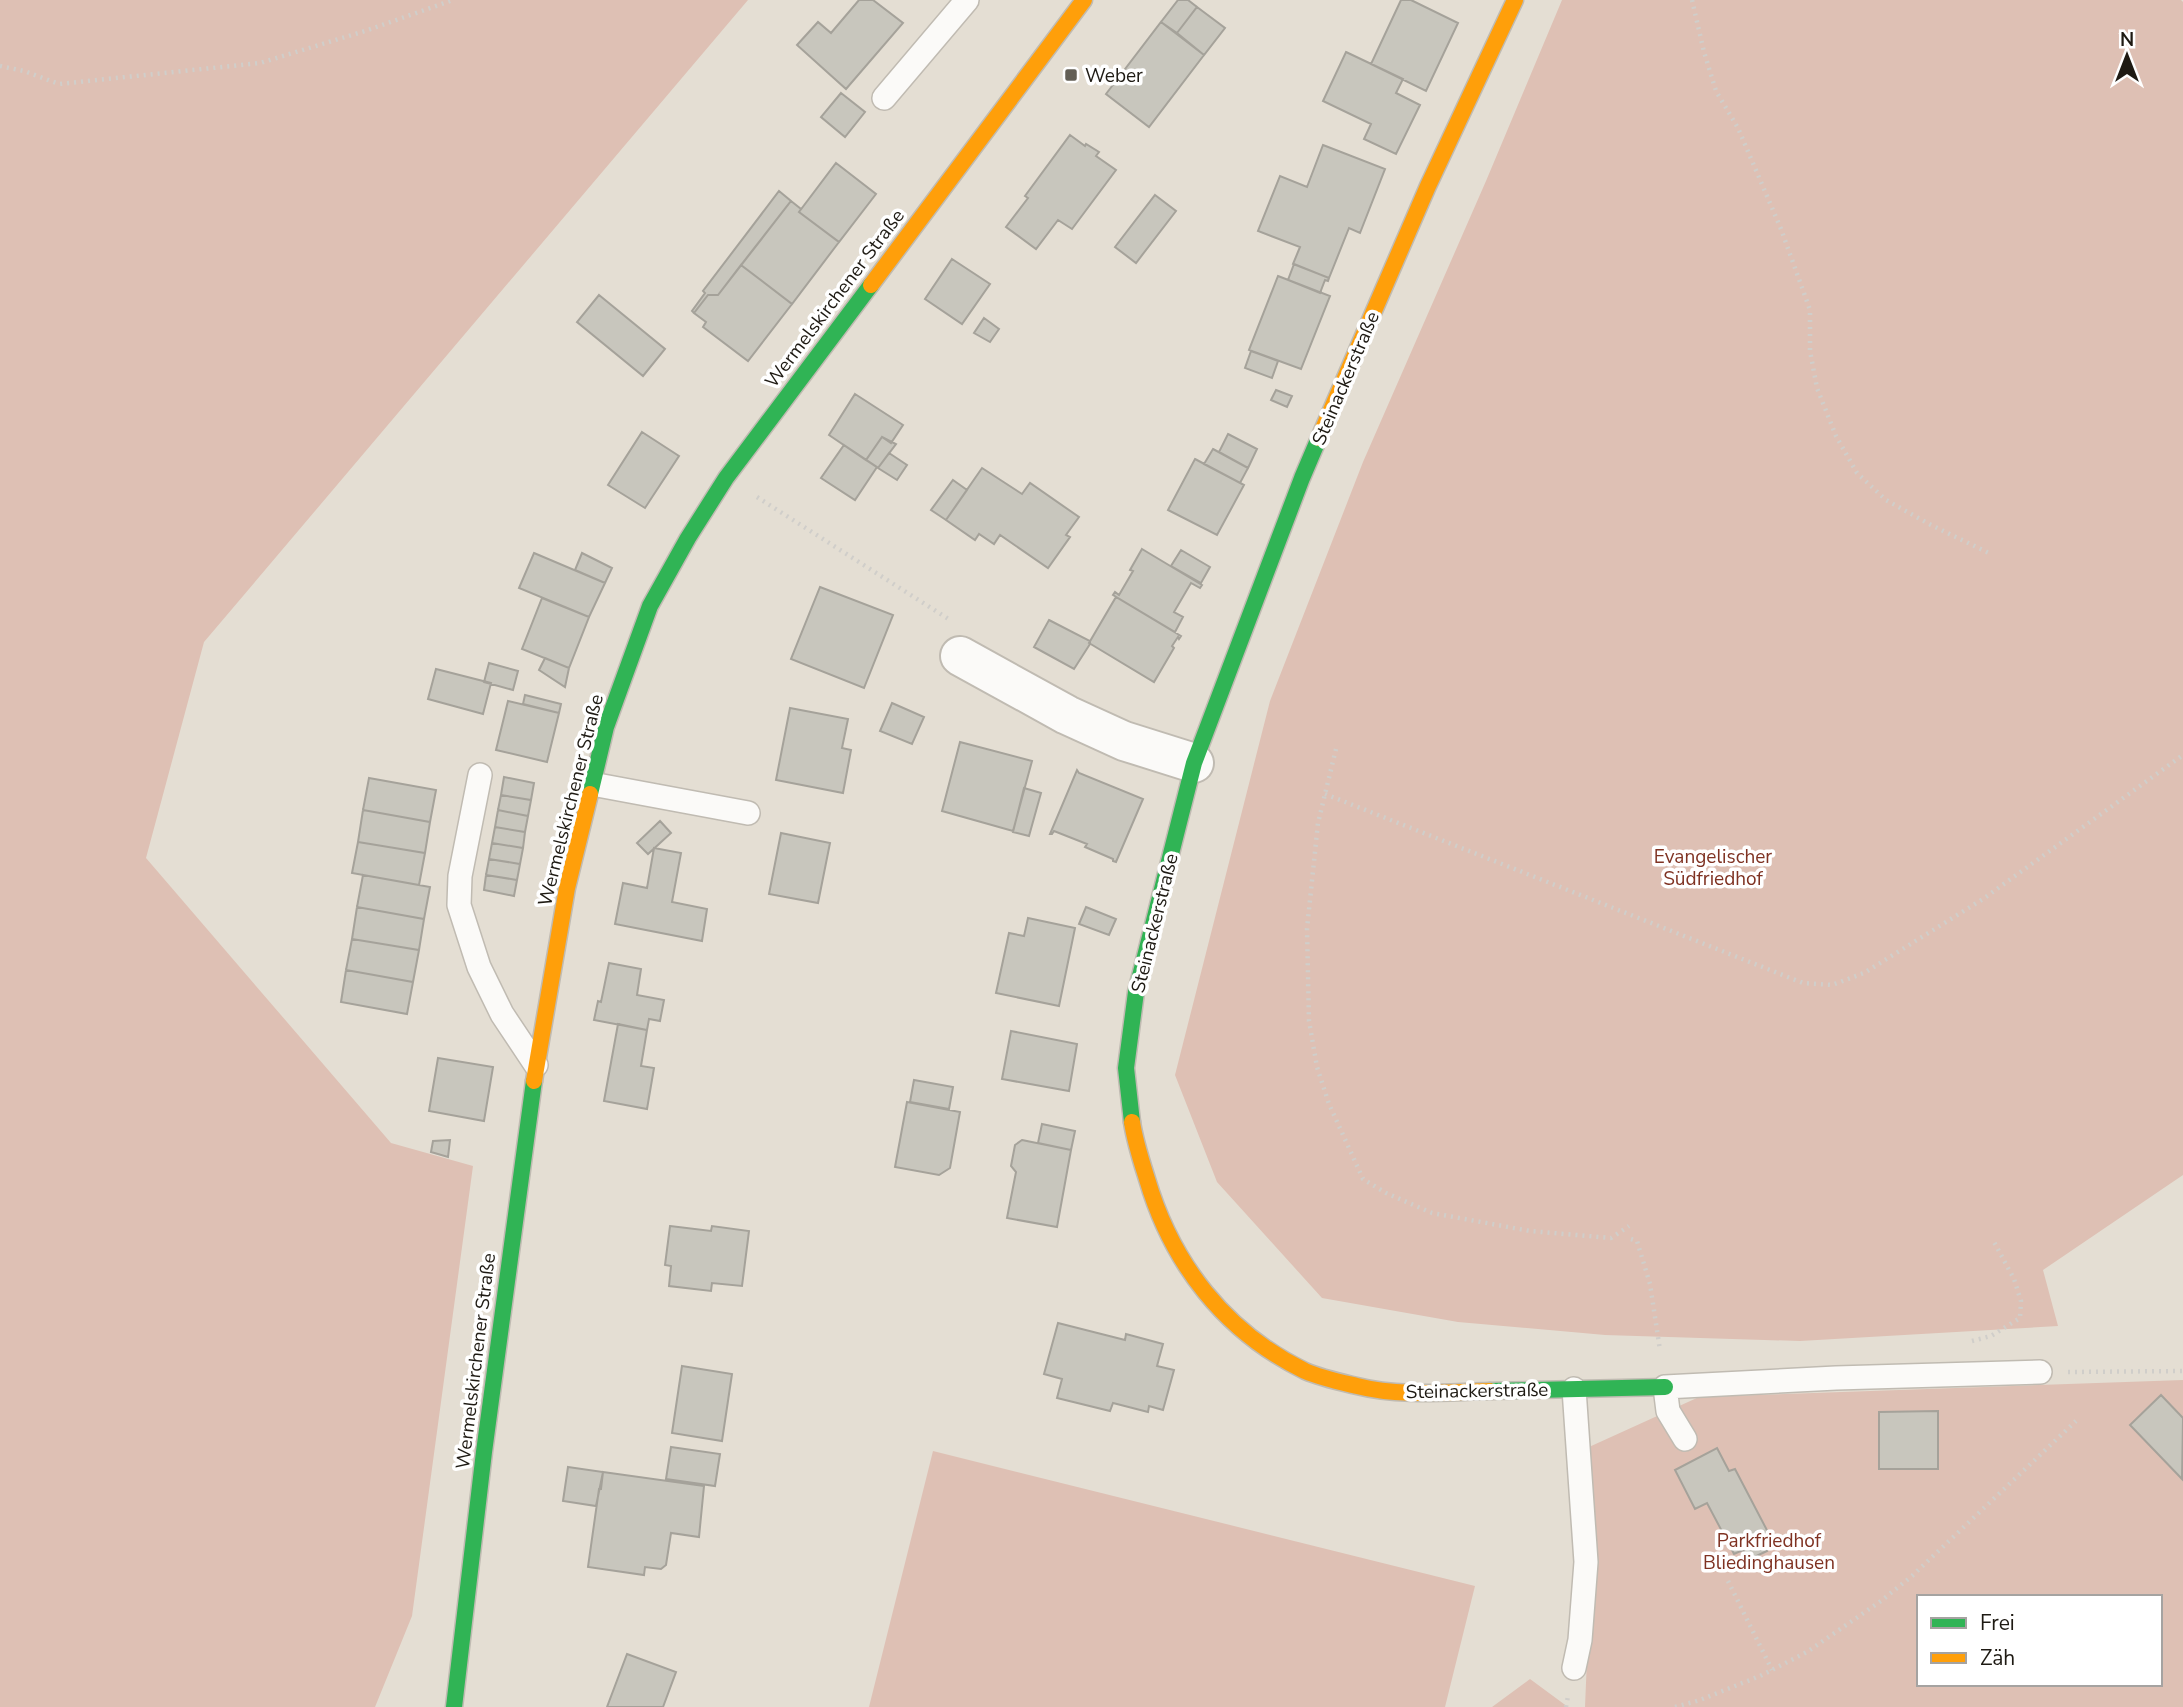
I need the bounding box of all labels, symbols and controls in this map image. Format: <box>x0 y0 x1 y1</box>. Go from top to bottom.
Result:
north arrow <box>2092 21 2162 91</box>
text: N <box>2120 27 2134 53</box>
place label: Weber <box>1085 63 1143 89</box>
marker: Weber <box>1063 67 1079 83</box>
street label: Wermelskirchener Straße <box>759 204 911 393</box>
street label: Steinackerstraße <box>1306 308 1386 449</box>
street label: Wermelskirchener Straße <box>532 692 610 909</box>
park label: Evangelischer Südfriedhof <box>1654 844 1772 892</box>
street label: Steinackerstraße <box>1125 851 1185 996</box>
street label: Wermelskirchener Straße <box>450 1252 502 1471</box>
street label: Steinackerstraße <box>1405 1377 1549 1405</box>
park label: Parkfriedhof Bliedinghausen <box>1703 1528 1835 1576</box>
legend <box>1917 1595 2162 1686</box>
text: Frei <box>1980 1609 2015 1637</box>
text: Zäh <box>1980 1644 2015 1672</box>

